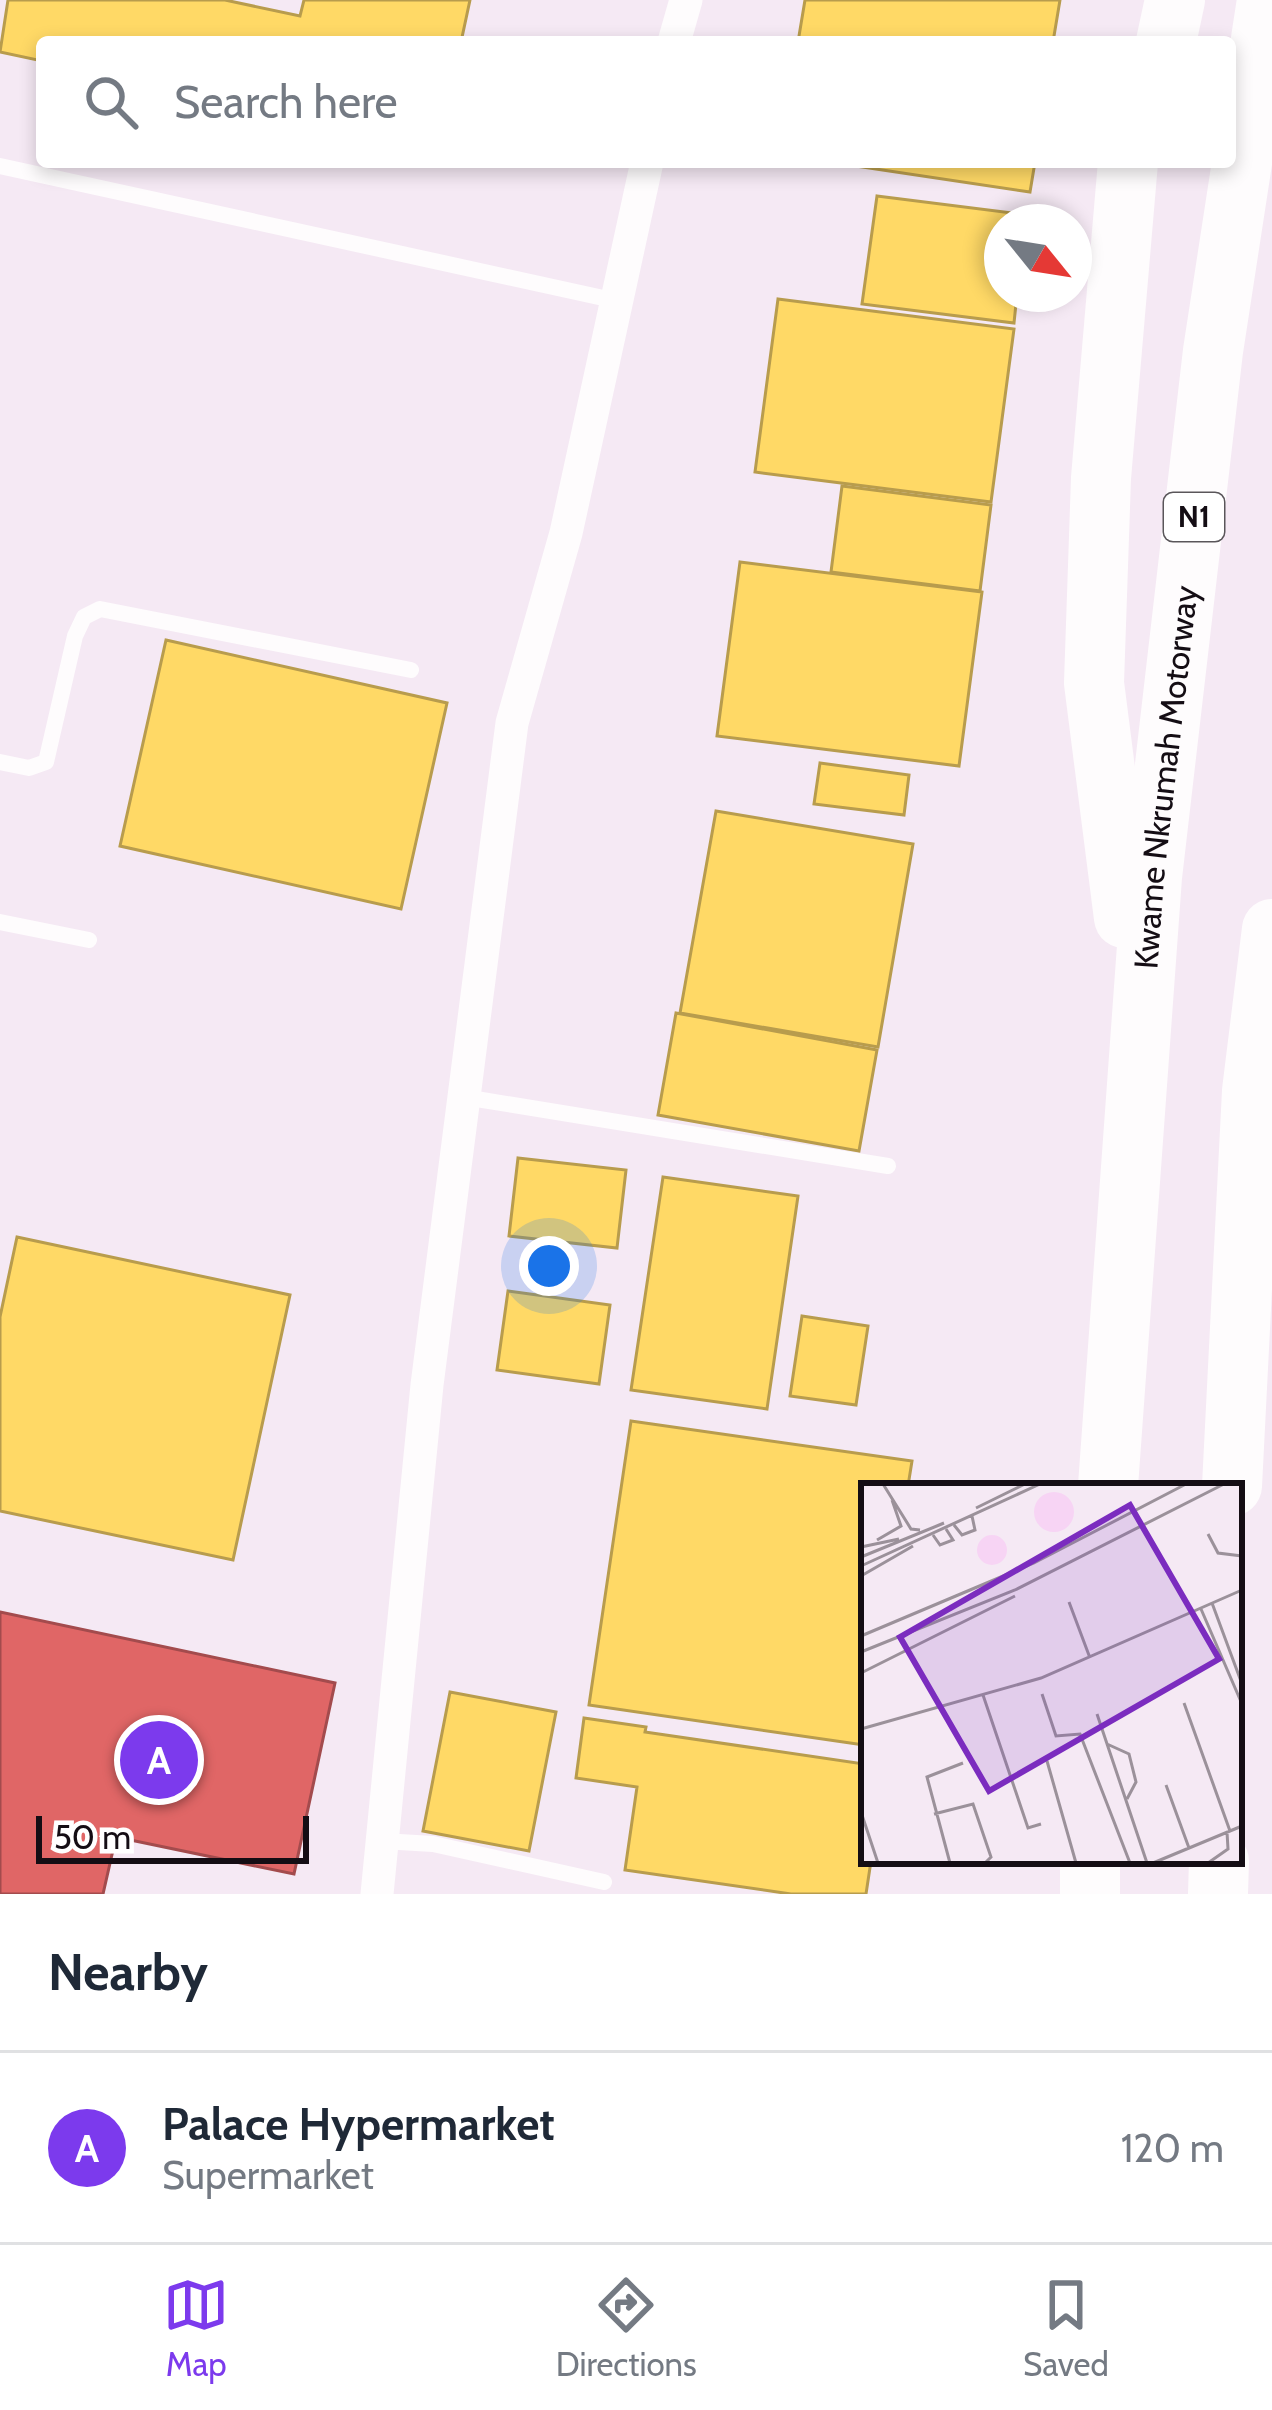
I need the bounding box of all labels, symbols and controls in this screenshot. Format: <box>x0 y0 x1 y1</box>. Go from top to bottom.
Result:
search box <box>36 36 1236 168</box>
icon: search <box>78 69 144 135</box>
text: Search here <box>174 75 398 129</box>
north arrow <box>984 204 1092 312</box>
road number: N1 <box>1164 493 1224 541</box>
street label: Kwame Nkrumah Motorway <box>1125 583 1206 970</box>
your location <box>519 1236 579 1296</box>
inset map <box>861 1483 1242 1864</box>
pin: A <box>120 1715 198 1805</box>
scale bar <box>36 1810 309 1863</box>
text: 50 m <box>54 1817 131 1857</box>
text: Nearby <box>48 1941 208 2003</box>
text: Palace Hypermarket <box>162 2097 555 2151</box>
text: A <box>75 2124 99 2172</box>
text: 120 m <box>1121 2124 1224 2172</box>
text: Supermarket <box>162 2151 374 2199</box>
tab: Map <box>163 2272 229 2384</box>
tab: Directions <box>556 2272 697 2384</box>
tab: Saved <box>1023 2272 1109 2384</box>

